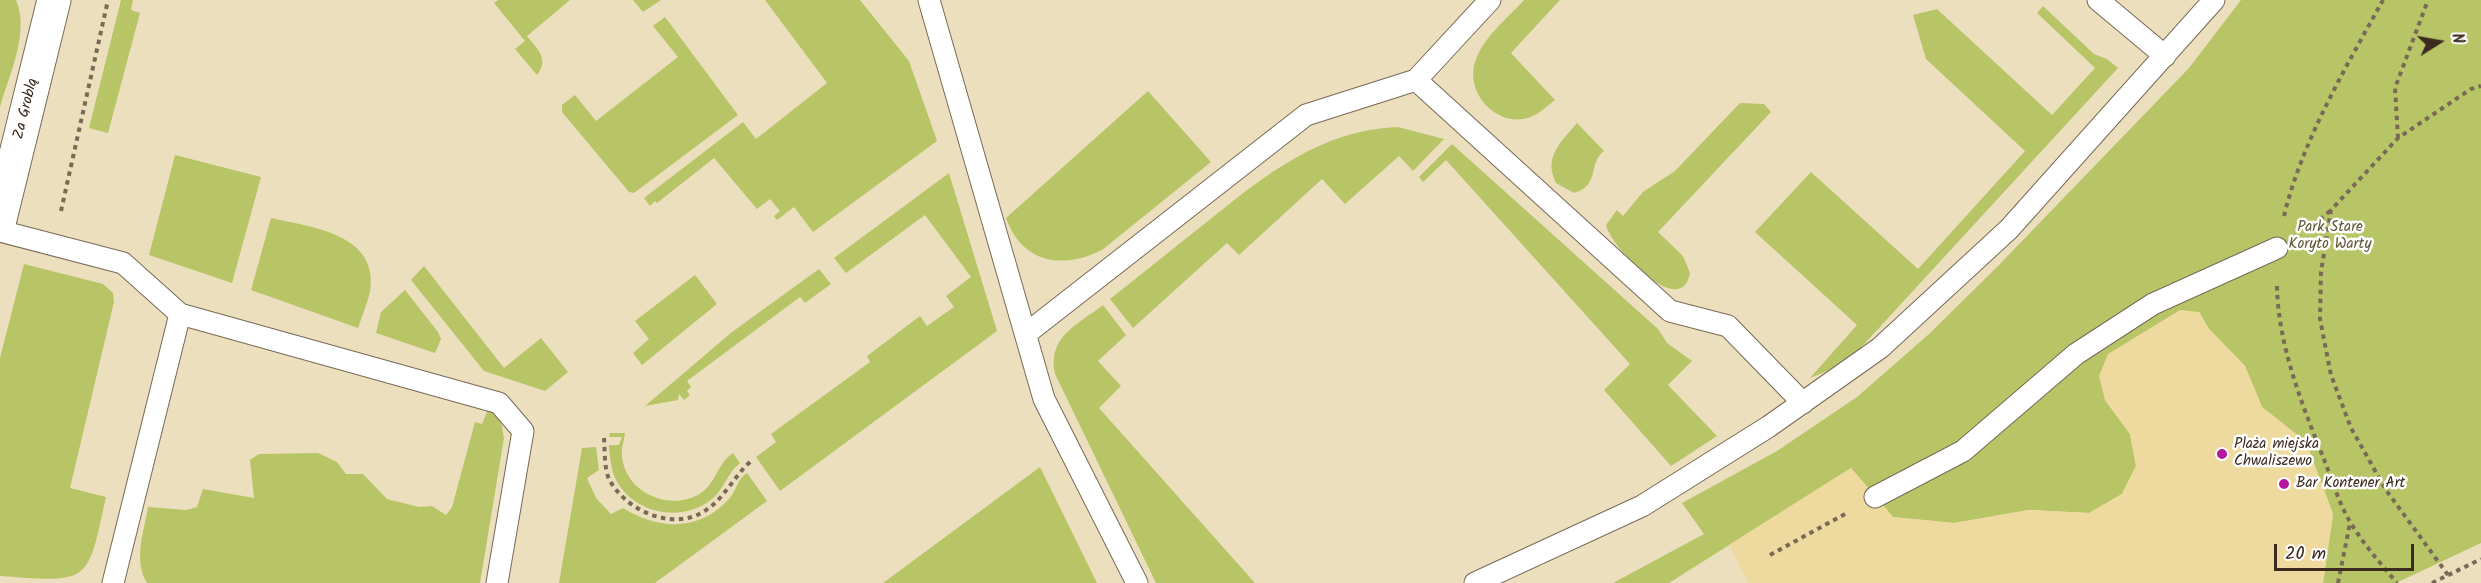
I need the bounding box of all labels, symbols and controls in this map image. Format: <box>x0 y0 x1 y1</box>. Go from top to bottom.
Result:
north arrow <box>2409 12 2469 72</box>
text: N <box>2444 31 2470 46</box>
street label: Za Groblą <box>11 77 43 141</box>
park label: Park Stare Koryto Warty <box>2289 219 2371 254</box>
place label: Plaża miejska Chwaliszewo <box>2234 436 2319 471</box>
marker: Plaża miejska Chwaliszewo <box>2215 447 2229 461</box>
place label: Bar Kontener Art <box>2296 475 2405 493</box>
marker: Bar Kontener Art <box>2277 477 2291 491</box>
scale bar <box>2277 532 2416 570</box>
text: 20 m <box>2285 540 2326 569</box>

